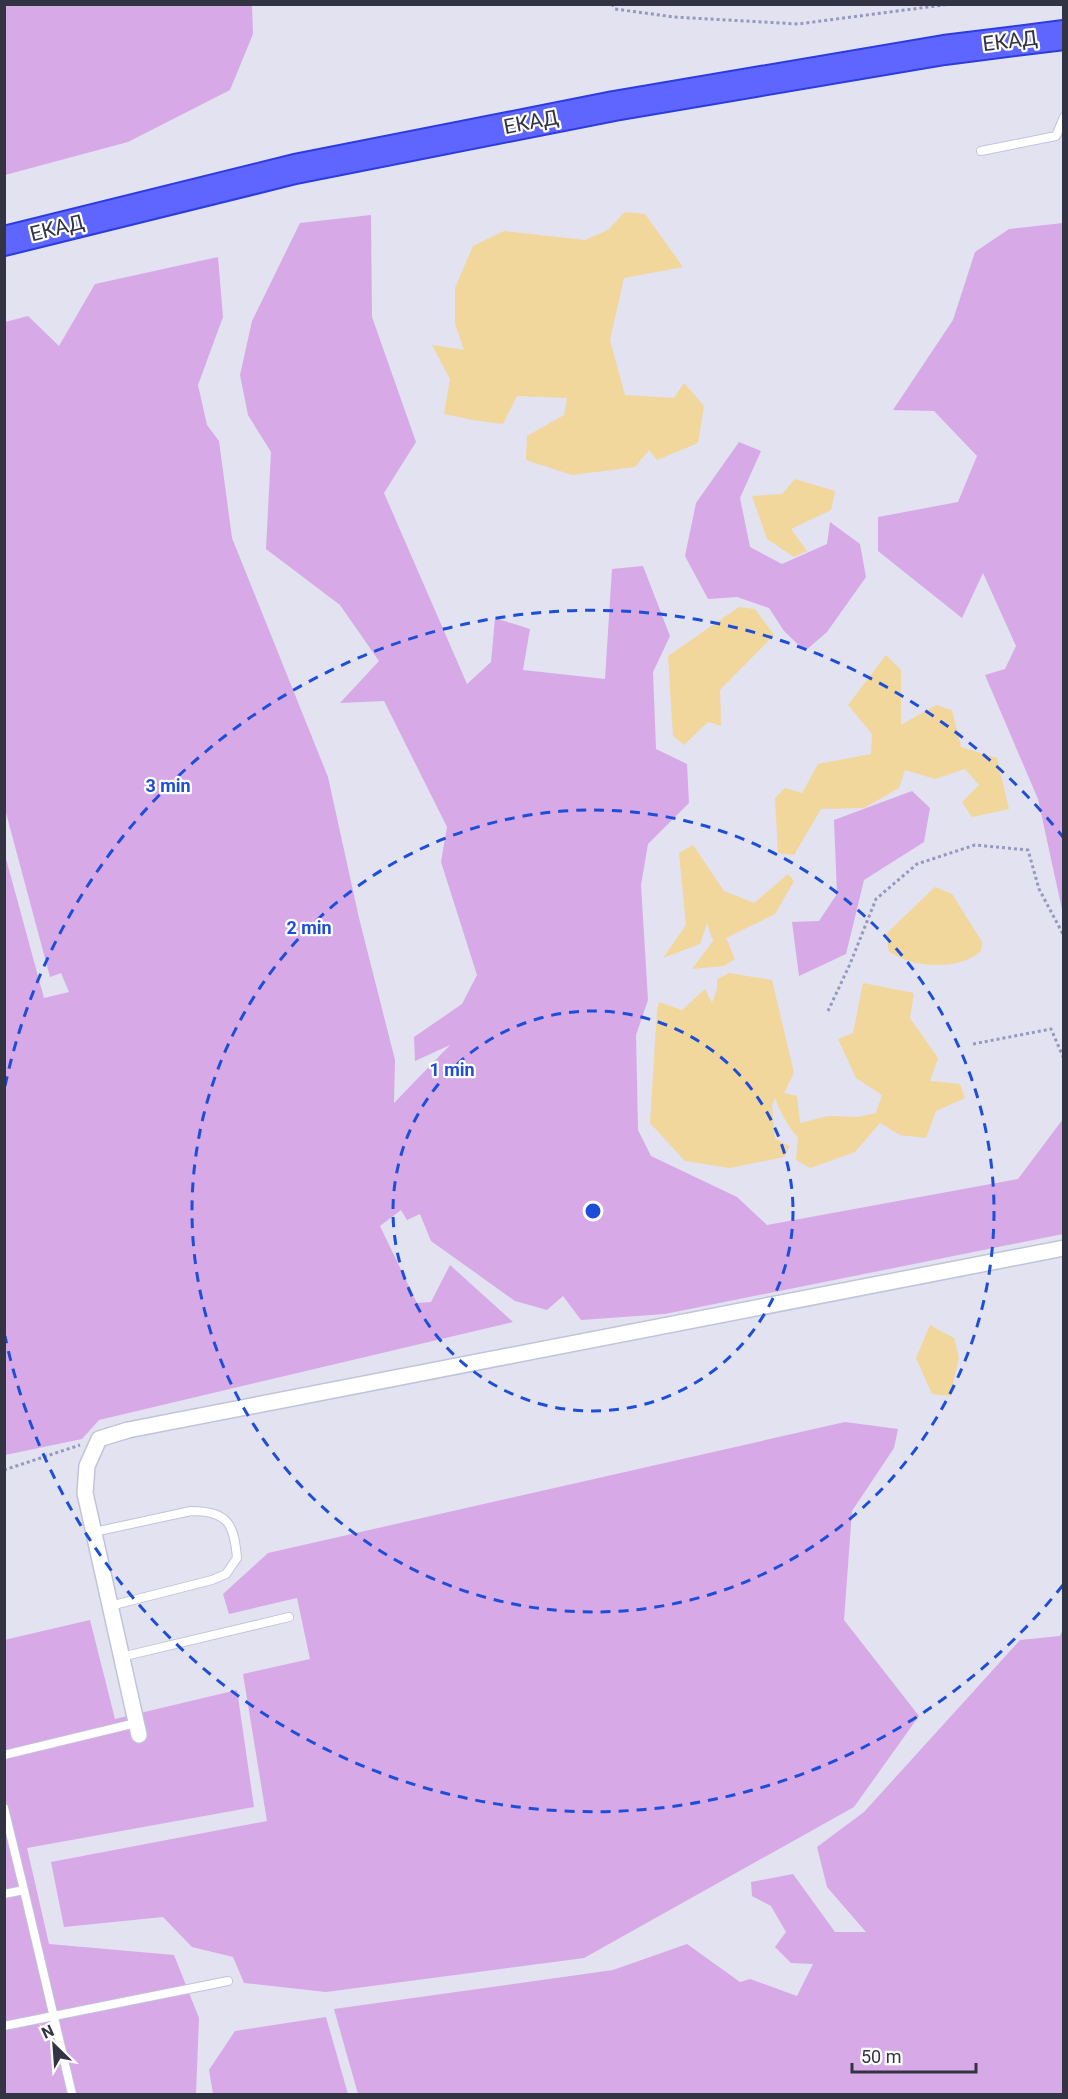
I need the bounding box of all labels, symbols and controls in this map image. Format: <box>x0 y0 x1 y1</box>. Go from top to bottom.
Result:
street label: ЕКАД <box>981 26 1039 56</box>
street label: ЕКАД <box>502 105 561 139</box>
street label: ЕКАД <box>27 210 87 246</box>
text: 3 min <box>145 775 191 796</box>
text: 2 min <box>286 917 332 938</box>
text: 1 min <box>429 1059 475 1080</box>
centre of rings <box>583 1201 603 1221</box>
north arrow <box>24 2015 84 2075</box>
text: N <box>39 2021 57 2043</box>
scale bar <box>852 2036 976 2074</box>
text: 50 m <box>861 2046 901 2067</box>

